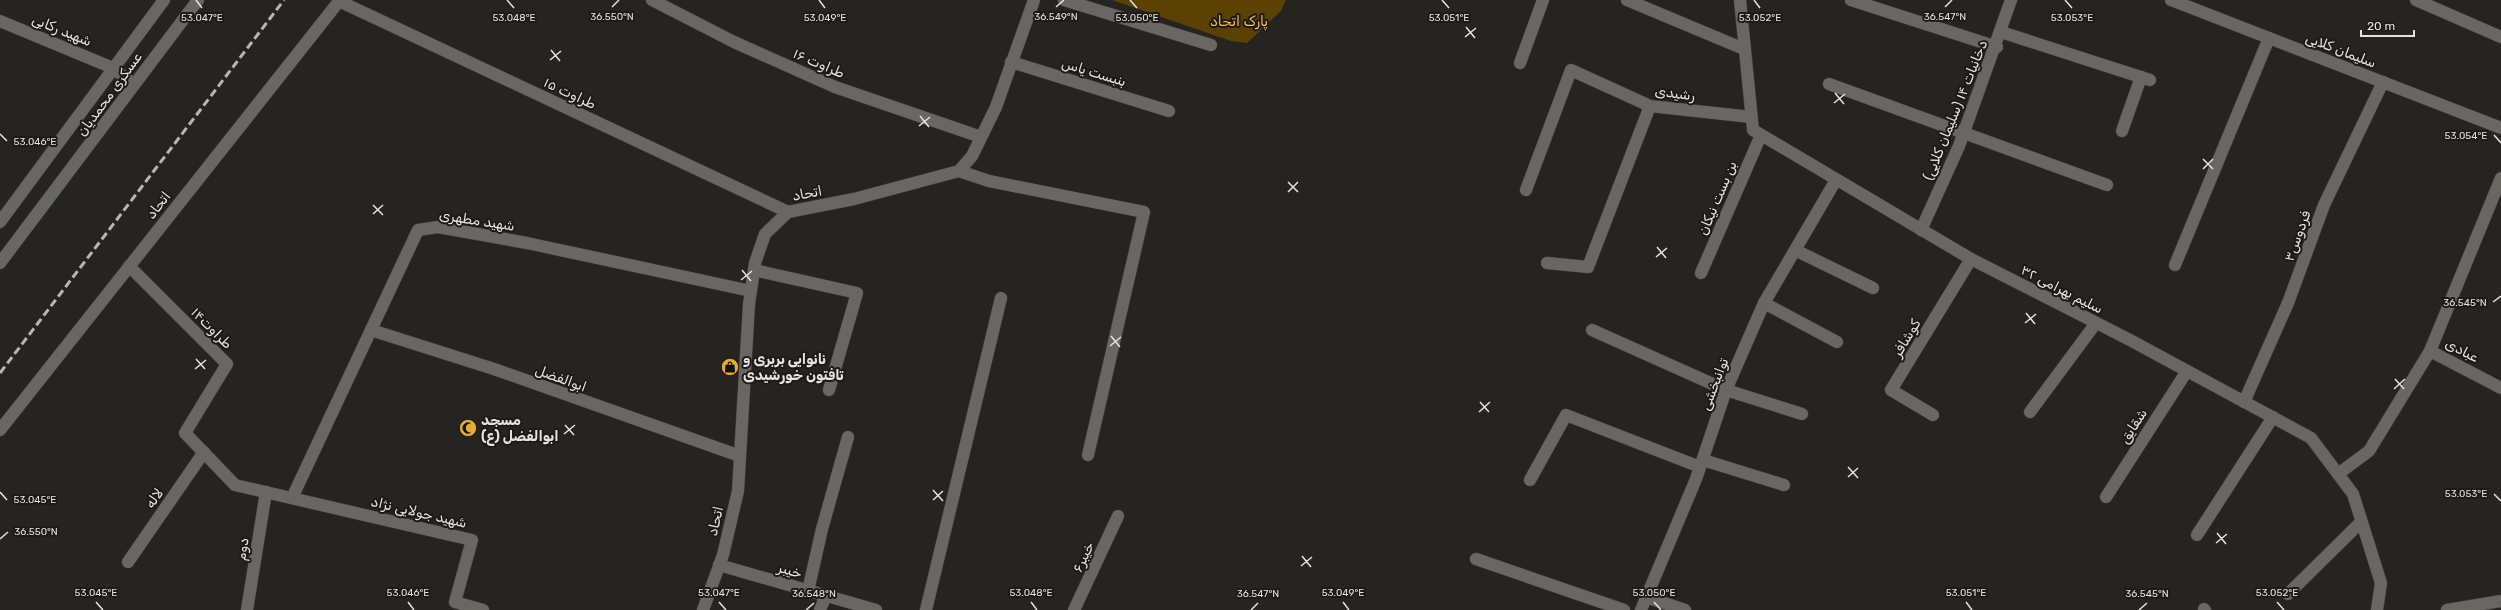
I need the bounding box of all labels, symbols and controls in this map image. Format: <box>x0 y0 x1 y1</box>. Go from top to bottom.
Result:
street label: شهید رکابی <box>29 11 94 50</box>
text: 36.550°N <box>590 11 634 23</box>
text: 36.549°N <box>1034 11 1078 23</box>
text: 36.547°N <box>1924 11 1966 23</box>
text: 53.047°E <box>181 12 223 24</box>
text: 53.048°E <box>492 12 536 24</box>
text: 53.049°E <box>804 12 846 24</box>
text: 53.050°E <box>1116 12 1158 24</box>
text: 53.051°E <box>1429 12 1469 24</box>
text: 53.052°E <box>1739 12 1781 24</box>
text: 53.053°E <box>2051 12 2093 24</box>
scale bar <box>2361 12 2414 38</box>
park label: پارک اتحاد <box>1210 13 1268 31</box>
text: 20 m <box>2367 19 2395 33</box>
street label: سلیمان کلایی <box>2303 29 2378 72</box>
street label: دخانیات ۱۴ (سلیمان کلایی) <box>1920 37 1991 183</box>
street label: طراوت ۱۶ <box>790 45 847 82</box>
street label: عسکری محمدیان <box>73 49 146 140</box>
street label: بنبست یاس <box>1060 55 1128 90</box>
street label: طراوت ۱۵ <box>541 74 599 113</box>
street label: رشیدی <box>1654 83 1696 104</box>
text: 53.054°E <box>2445 130 2487 142</box>
text: 53.046°E <box>14 136 56 148</box>
street label: بن بست نیکان <box>1694 159 1741 238</box>
street label: اتحاد <box>791 182 823 205</box>
street label: اتحاد <box>142 188 174 222</box>
street label: شهید مطهری <box>438 206 516 235</box>
street label: فردوس۳ <box>2280 208 2315 264</box>
street label: سلیم بهرامی ۳۲ <box>2018 261 2106 317</box>
text: 36.545°N <box>2443 297 2487 309</box>
street label: طراوت۱۴ <box>187 304 236 353</box>
street label: کوشافر <box>1888 316 1925 361</box>
street label: عبادی <box>2442 335 2482 366</box>
place label: نانوایی بربری و تافتون خورشیدی <box>743 351 844 384</box>
street label: توانبخشی <box>1697 355 1732 413</box>
shop icon: نانوایی بربری و تافتون خورشیدی <box>720 357 740 377</box>
street label: ابوالفضل <box>533 361 589 396</box>
street label: شقایق <box>2116 405 2151 447</box>
place label: مسجد ابوالفضل (ع) <box>481 412 559 446</box>
mosque icon: مسجد ابوالفضل (ع) <box>458 418 478 438</box>
street label: لاله <box>142 485 167 511</box>
text: 53.053°E <box>2445 488 2487 500</box>
street label: شهید جولایی نژاد <box>369 493 469 532</box>
text: 53.045°E <box>14 494 56 506</box>
street label: اتحاد <box>704 505 727 538</box>
text: 36.550°N <box>14 526 58 538</box>
street label: دوم <box>232 536 254 562</box>
street label: خیبر۶ <box>1069 539 1098 575</box>
street label: خیبر <box>775 559 804 582</box>
text: 53.045°E <box>75 587 117 599</box>
text: 53.046°E <box>387 587 429 599</box>
text: 53.047°E <box>698 587 740 599</box>
text: 53.048°E <box>1009 587 1053 599</box>
text: 53.049°E <box>1322 587 1364 599</box>
text: 53.050°E <box>1633 587 1675 599</box>
text: 53.051°E <box>1946 587 1986 599</box>
text: 53.052°E <box>2256 587 2298 599</box>
text: 36.548°N <box>792 588 836 600</box>
text: 36.547°N <box>1237 588 1279 600</box>
text: 36.545°N <box>2125 588 2169 600</box>

